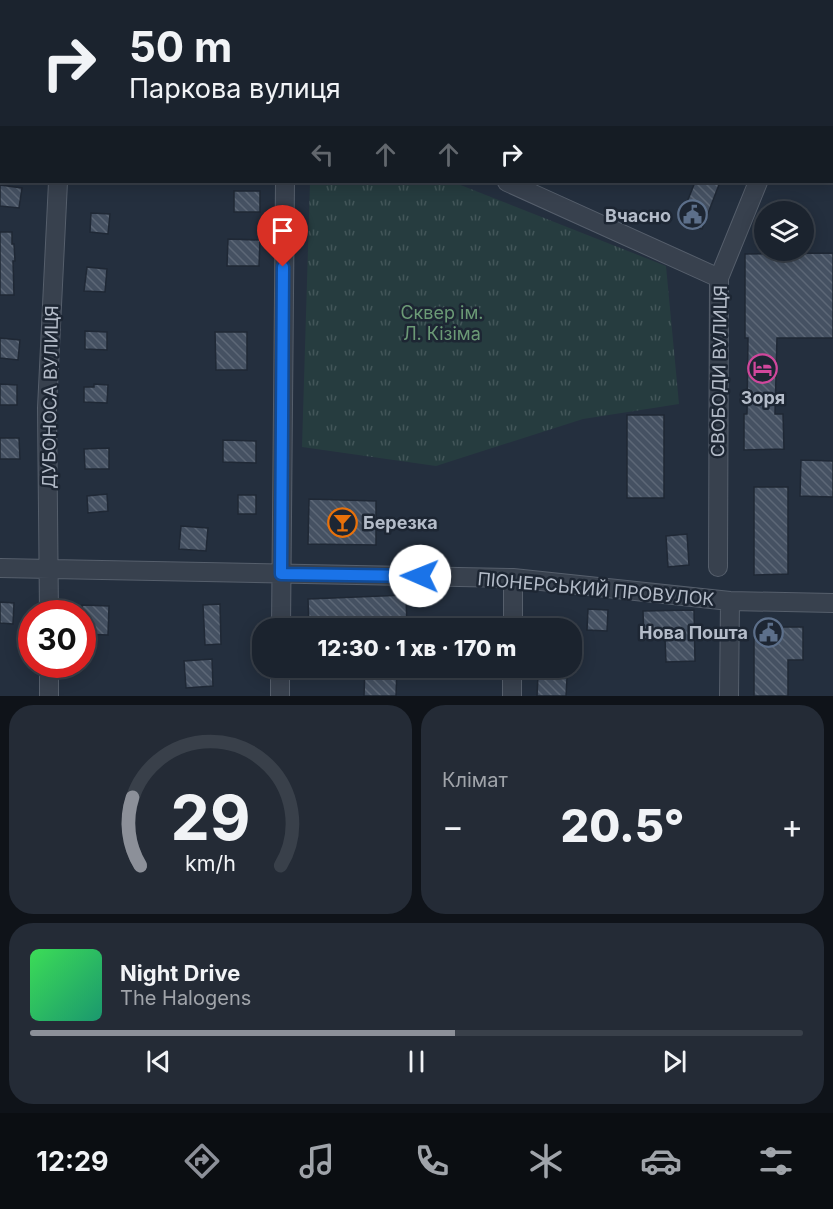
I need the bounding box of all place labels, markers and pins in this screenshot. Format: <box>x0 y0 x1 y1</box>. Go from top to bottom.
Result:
public building icon: Вчасно <box>676 199 708 231</box>
pin <box>257 205 308 267</box>
place label: Вчасно <box>605 205 671 226</box>
hotel icon: Зоря <box>747 352 779 384</box>
place label: Зоря <box>741 387 785 408</box>
bar icon: Березка <box>326 506 358 538</box>
place label: Березка <box>363 512 438 533</box>
public building icon: Нова Пошта <box>753 616 785 648</box>
place label: Нова Пошта <box>639 622 748 643</box>

